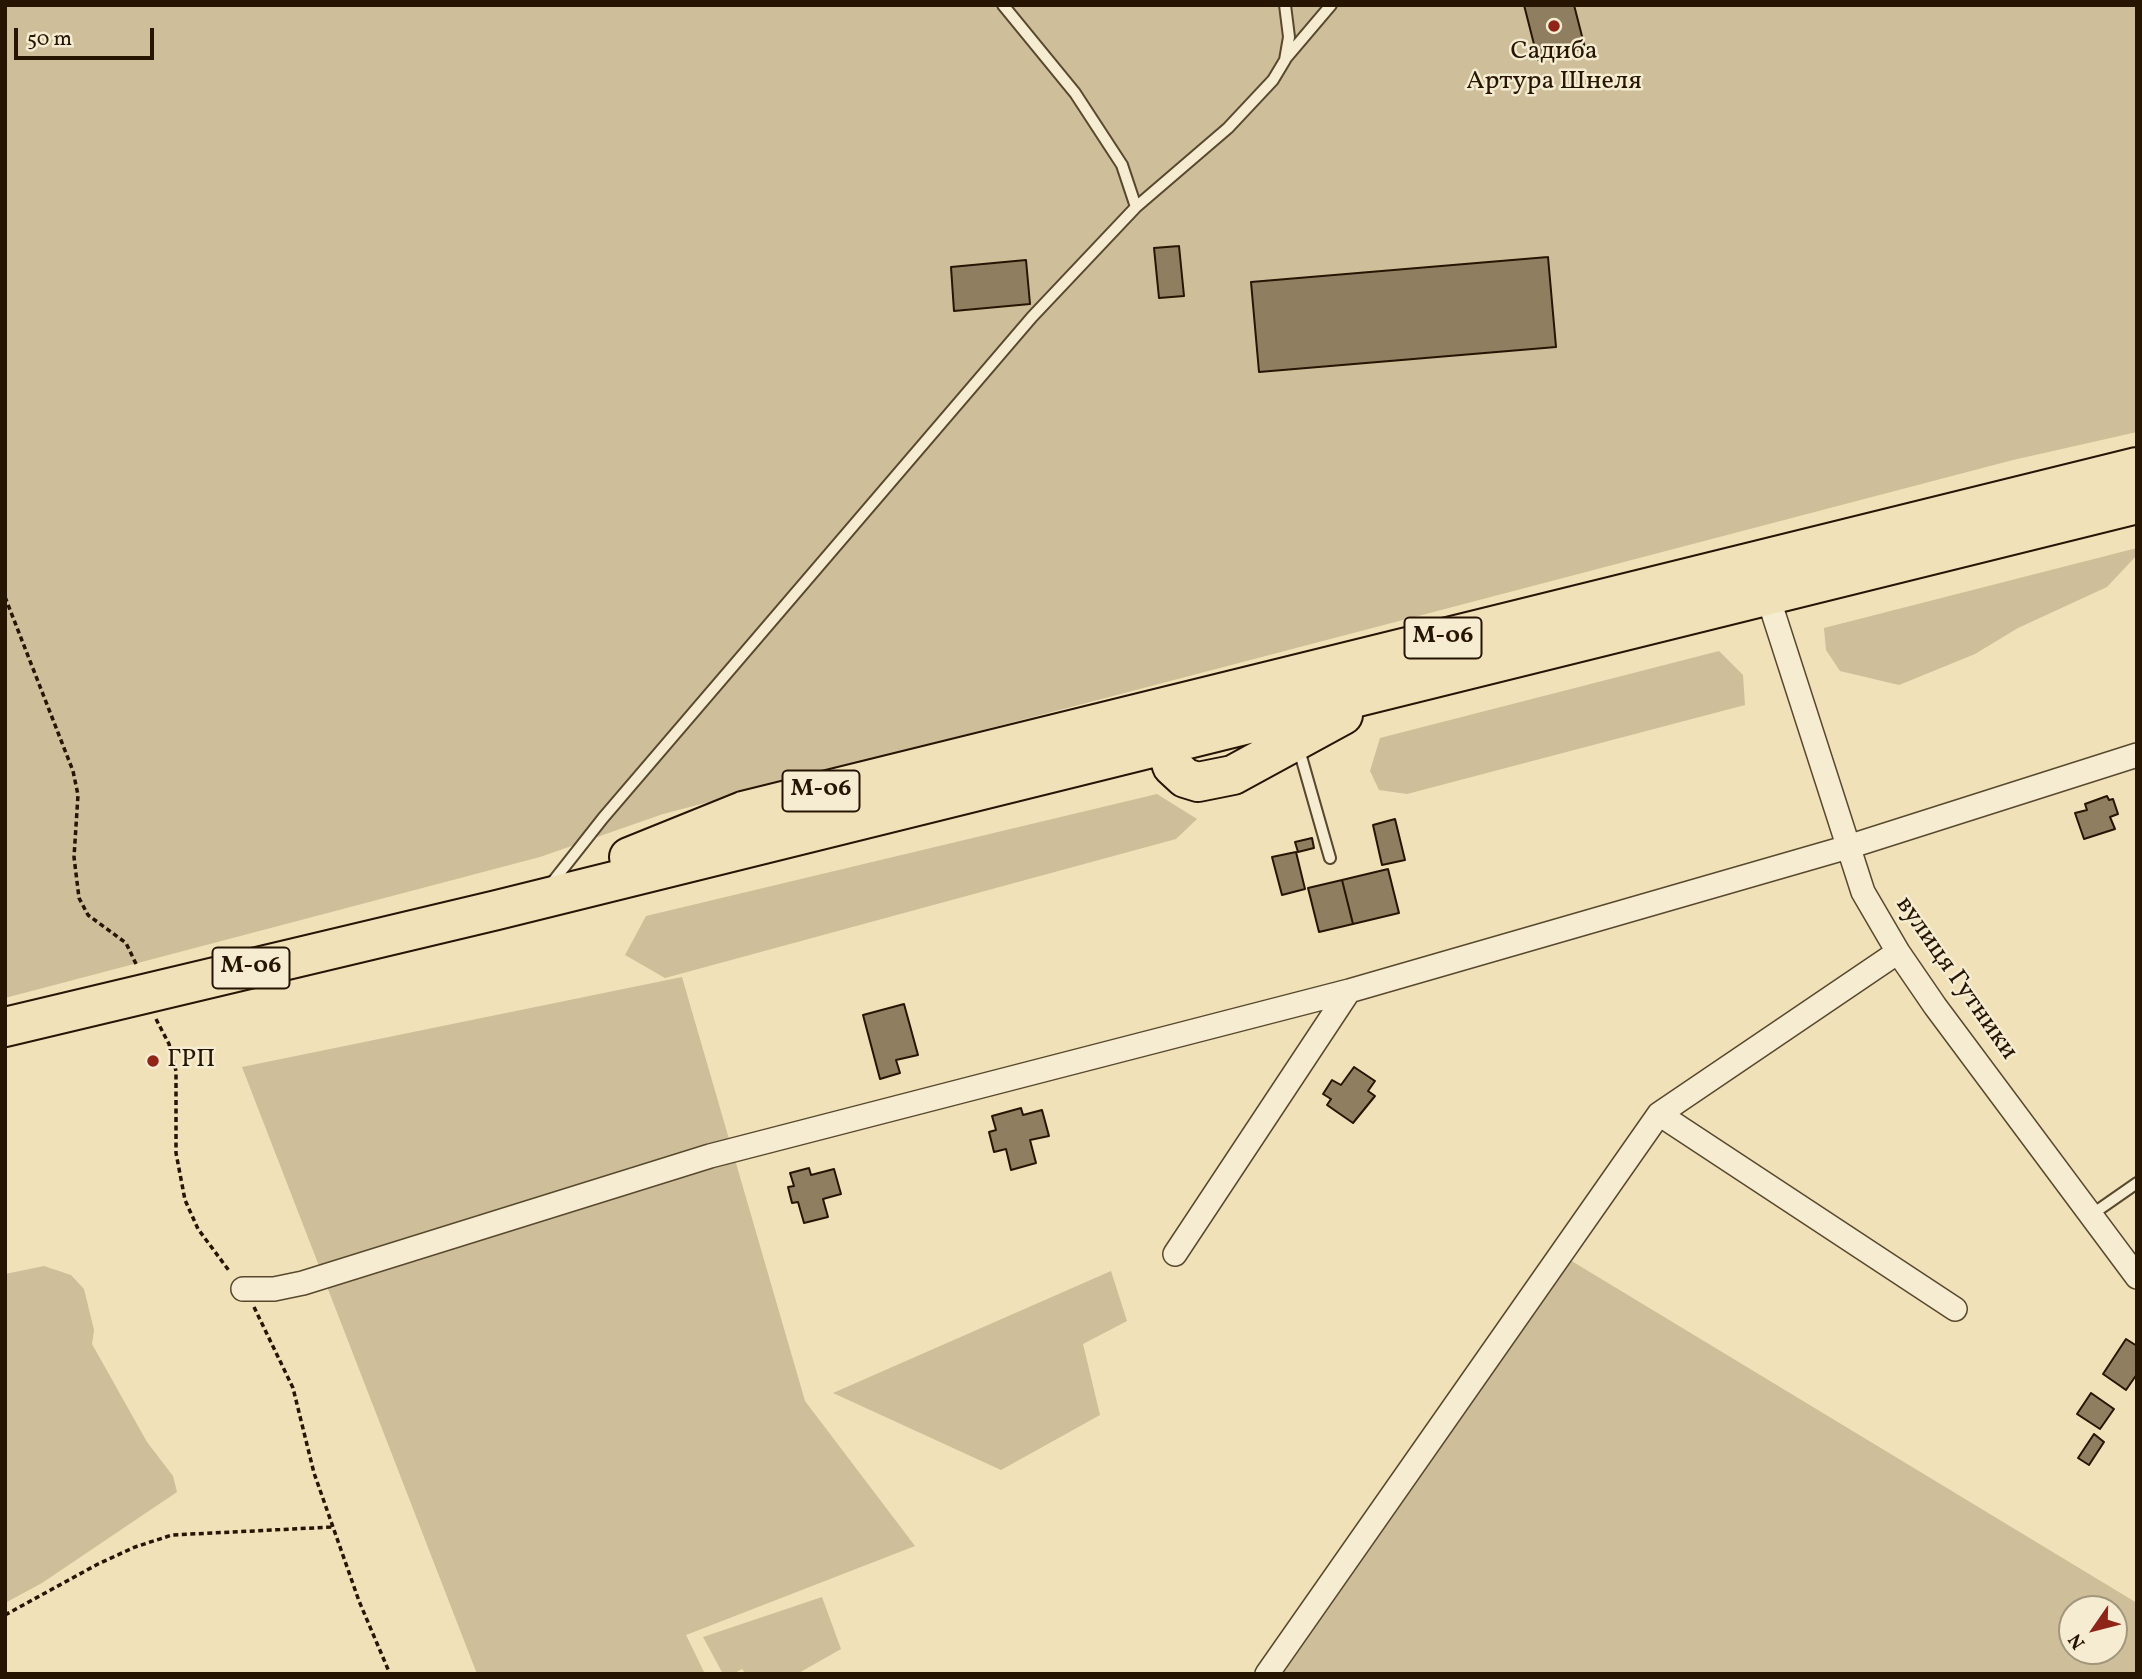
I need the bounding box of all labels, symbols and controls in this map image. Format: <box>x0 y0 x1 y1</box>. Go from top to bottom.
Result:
scale bar <box>18 14 158 58</box>
marker: Садиба Артура Шнеля <box>1546 18 1562 34</box>
text: 50 m <box>27 25 72 54</box>
place label: Садиба Артура Шнеля <box>1466 37 1642 98</box>
road number: М-06 <box>1404 618 1482 658</box>
road number: М-06 <box>782 770 860 812</box>
street label: вулиця Гутники <box>1887 891 2023 1067</box>
road number: М-06 <box>212 948 290 988</box>
place label: ГРП <box>167 1045 215 1077</box>
marker: ГРП <box>145 1053 161 1069</box>
north arrow <box>2058 1595 2128 1665</box>
text: N <box>2063 1628 2092 1654</box>

